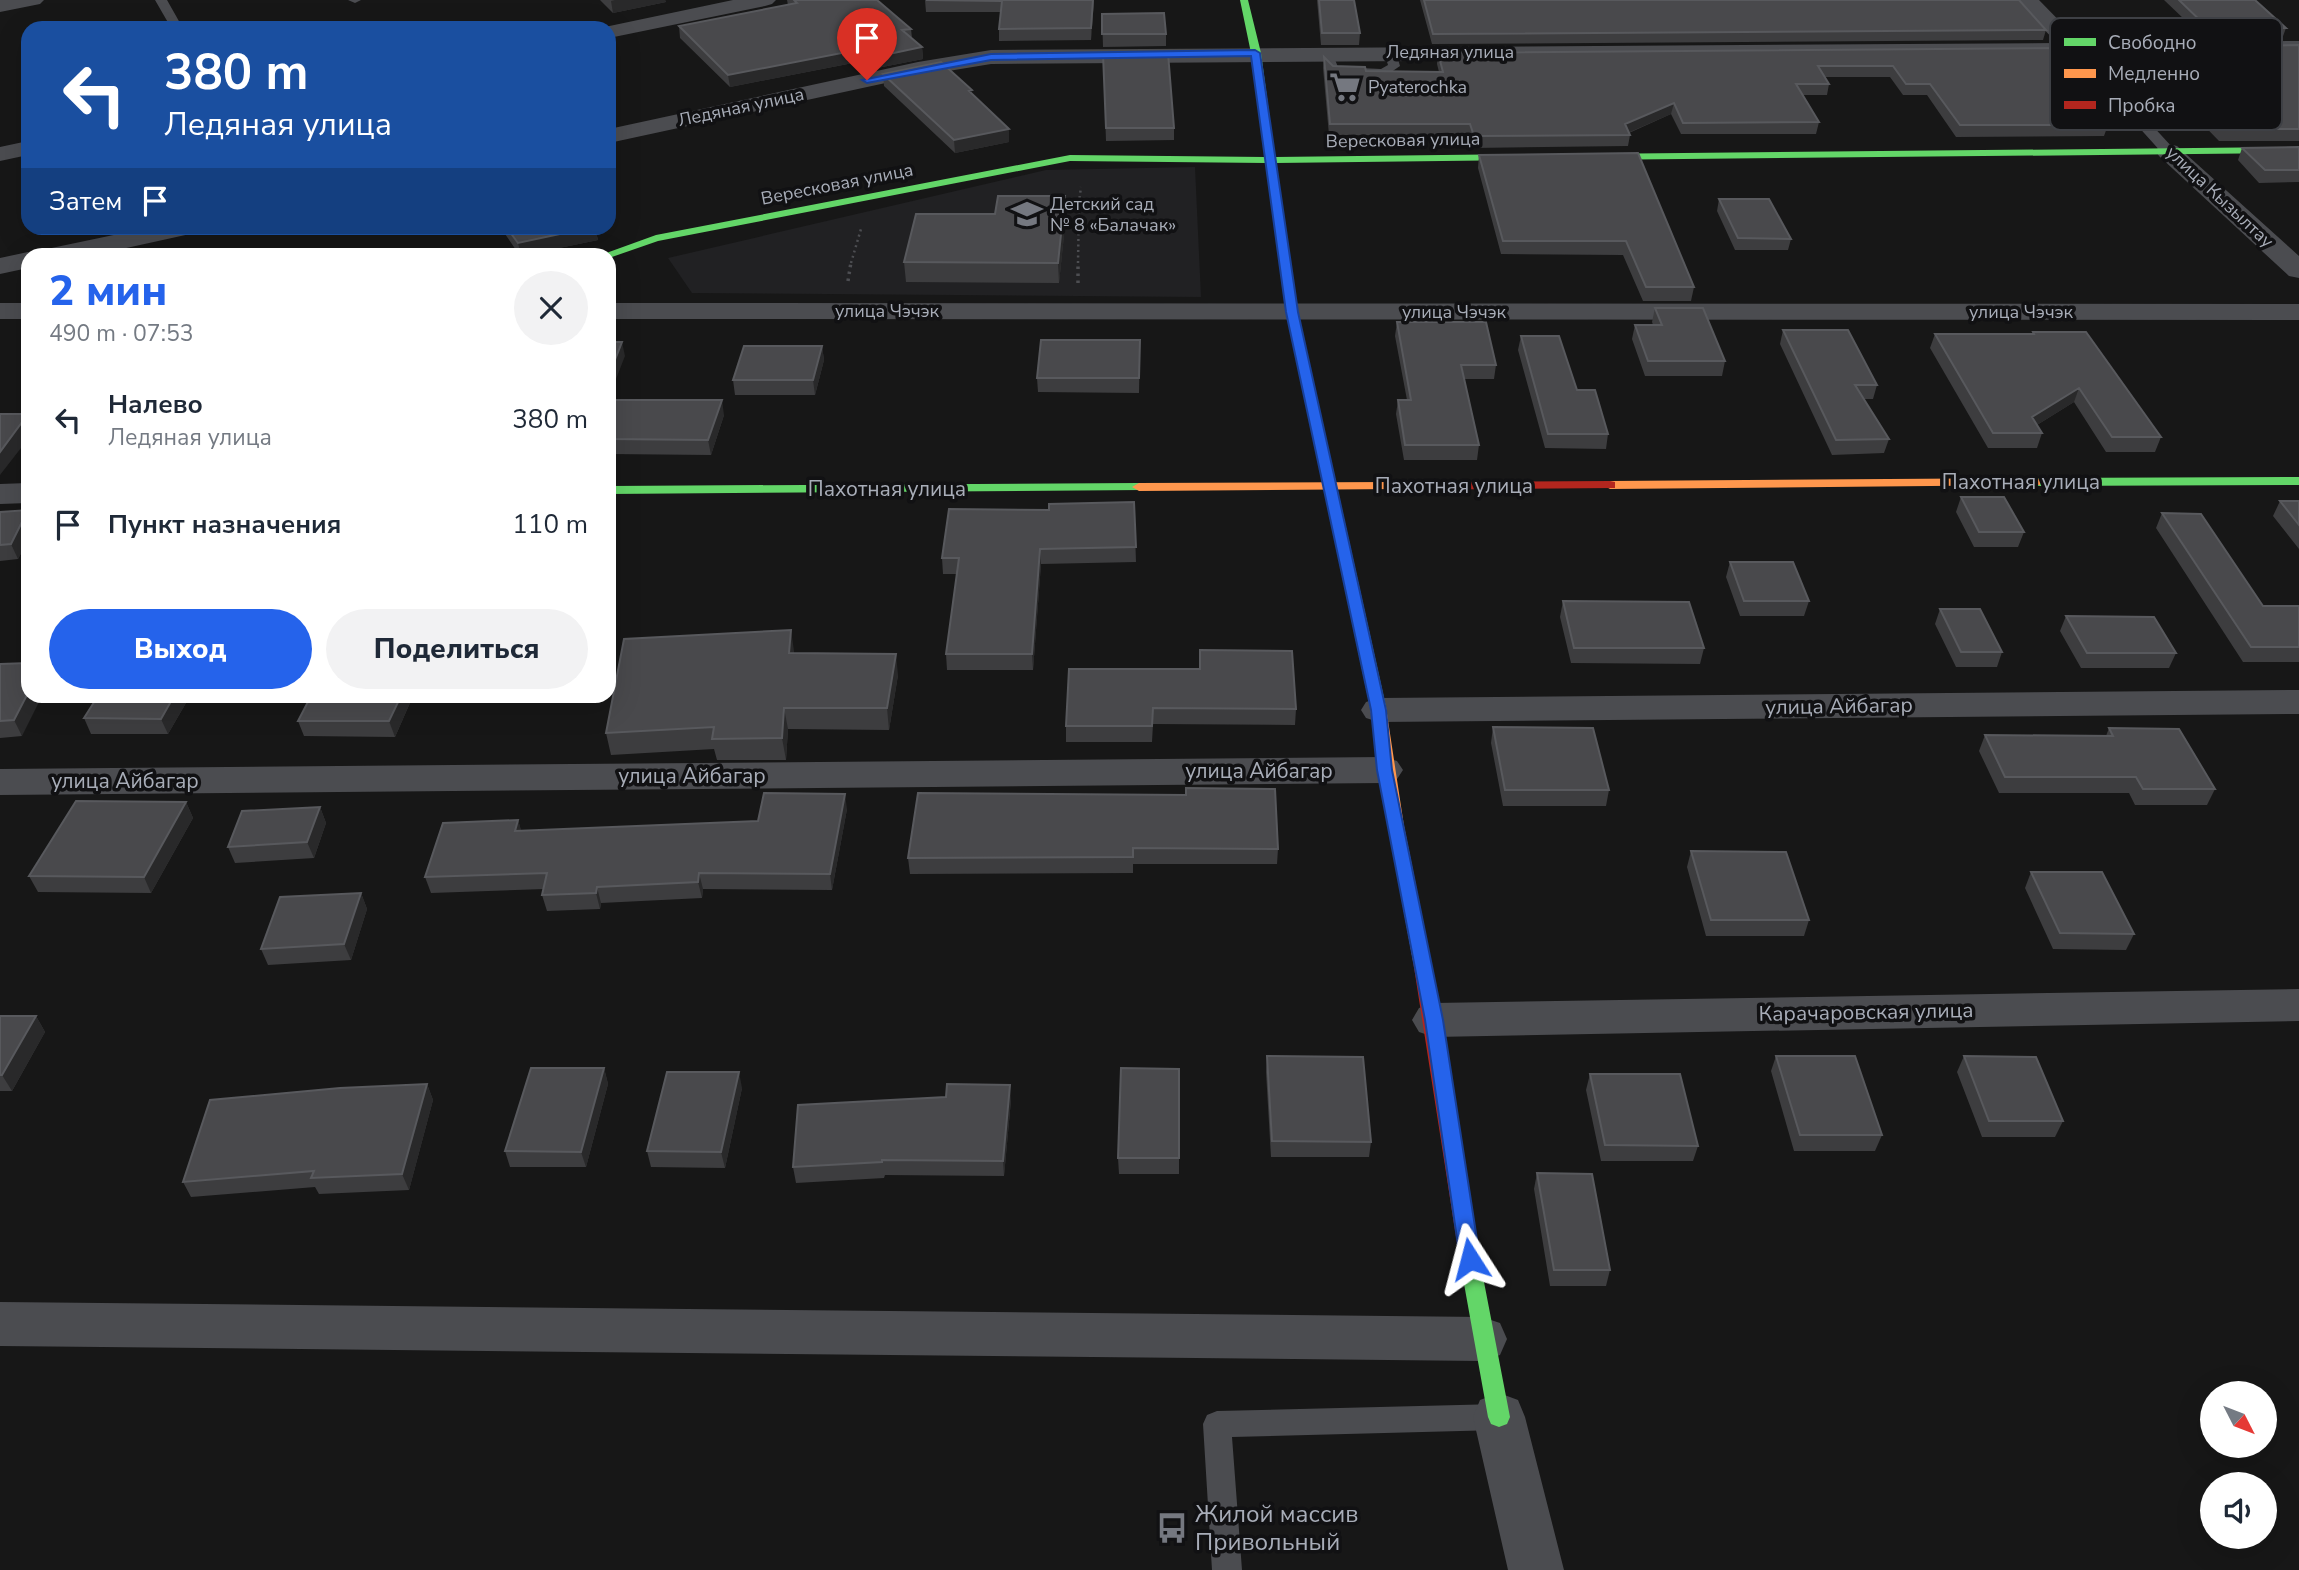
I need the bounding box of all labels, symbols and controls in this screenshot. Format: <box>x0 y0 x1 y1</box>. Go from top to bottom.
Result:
pin <box>837 8 897 80</box>
legend <box>2050 18 2282 130</box>
icon: arrive <box>848 19 886 57</box>
text: Свободно <box>2108 30 2197 56</box>
text: 380 m <box>164 39 308 106</box>
street label: Ледяная улица <box>1386 40 1514 64</box>
icon: left <box>49 49 140 140</box>
text: Медленно <box>2108 61 2200 87</box>
supermarket icon: Pyaterochka <box>1328 70 1362 104</box>
place label: Pyaterochka <box>1368 75 1467 99</box>
street label: Ледяная улица <box>676 82 806 132</box>
text: Пробка <box>2108 93 2175 119</box>
text: Ледяная улица <box>164 103 392 146</box>
street label: Вересковая улица <box>1325 127 1481 153</box>
street label: улица Кызылтау <box>2161 141 2279 254</box>
street label: Вересковая улица <box>759 157 915 211</box>
icon: arrive <box>136 182 174 220</box>
text: Затем <box>49 184 122 219</box>
place label: Детский сад № 8 «Балачак» <box>1050 192 1176 237</box>
school or university icon: Детский сад № 8 «Балачак» <box>1010 197 1044 231</box>
text: 2 мин <box>49 263 167 320</box>
button: close <box>514 271 588 345</box>
street label: улица Чэчэк <box>835 299 940 323</box>
street label: улица Чэчэк <box>1402 300 1507 324</box>
street label: улица Чэчэк <box>1969 300 2074 324</box>
text: 490 m · 07:53 <box>49 318 194 349</box>
text: Налево <box>108 387 203 422</box>
icon: left <box>49 401 87 439</box>
text: 380 m <box>512 402 588 437</box>
text: Ледяная улица <box>108 422 272 453</box>
street label: Пахотная улица <box>1942 468 2100 496</box>
street label: Пахотная улица <box>1375 472 1533 500</box>
street label: Пахотная улица <box>808 475 966 503</box>
icon: arrive <box>49 506 87 544</box>
text: Пункт назначения <box>108 507 341 542</box>
text: 110 m <box>512 507 588 542</box>
button: Выход <box>49 609 312 689</box>
button: Поделиться <box>326 609 588 689</box>
street label: улица Айбагар <box>1765 691 1913 721</box>
street label: улица Айбагар <box>1185 757 1333 785</box>
street label: улица Айбагар <box>618 762 766 790</box>
street label: улица Айбагар <box>51 767 199 795</box>
street label: Карачаровская улица <box>1758 996 1974 1028</box>
position arrow <box>1433 1222 1507 1296</box>
north arrow <box>2200 1381 2277 1458</box>
map controls <box>2200 1381 2277 1549</box>
button: sound <box>2200 1472 2277 1549</box>
place label: Жилой массив Привольный <box>1195 1498 1358 1558</box>
bus stop icon: Жилой массив Привольный <box>1155 1511 1189 1545</box>

